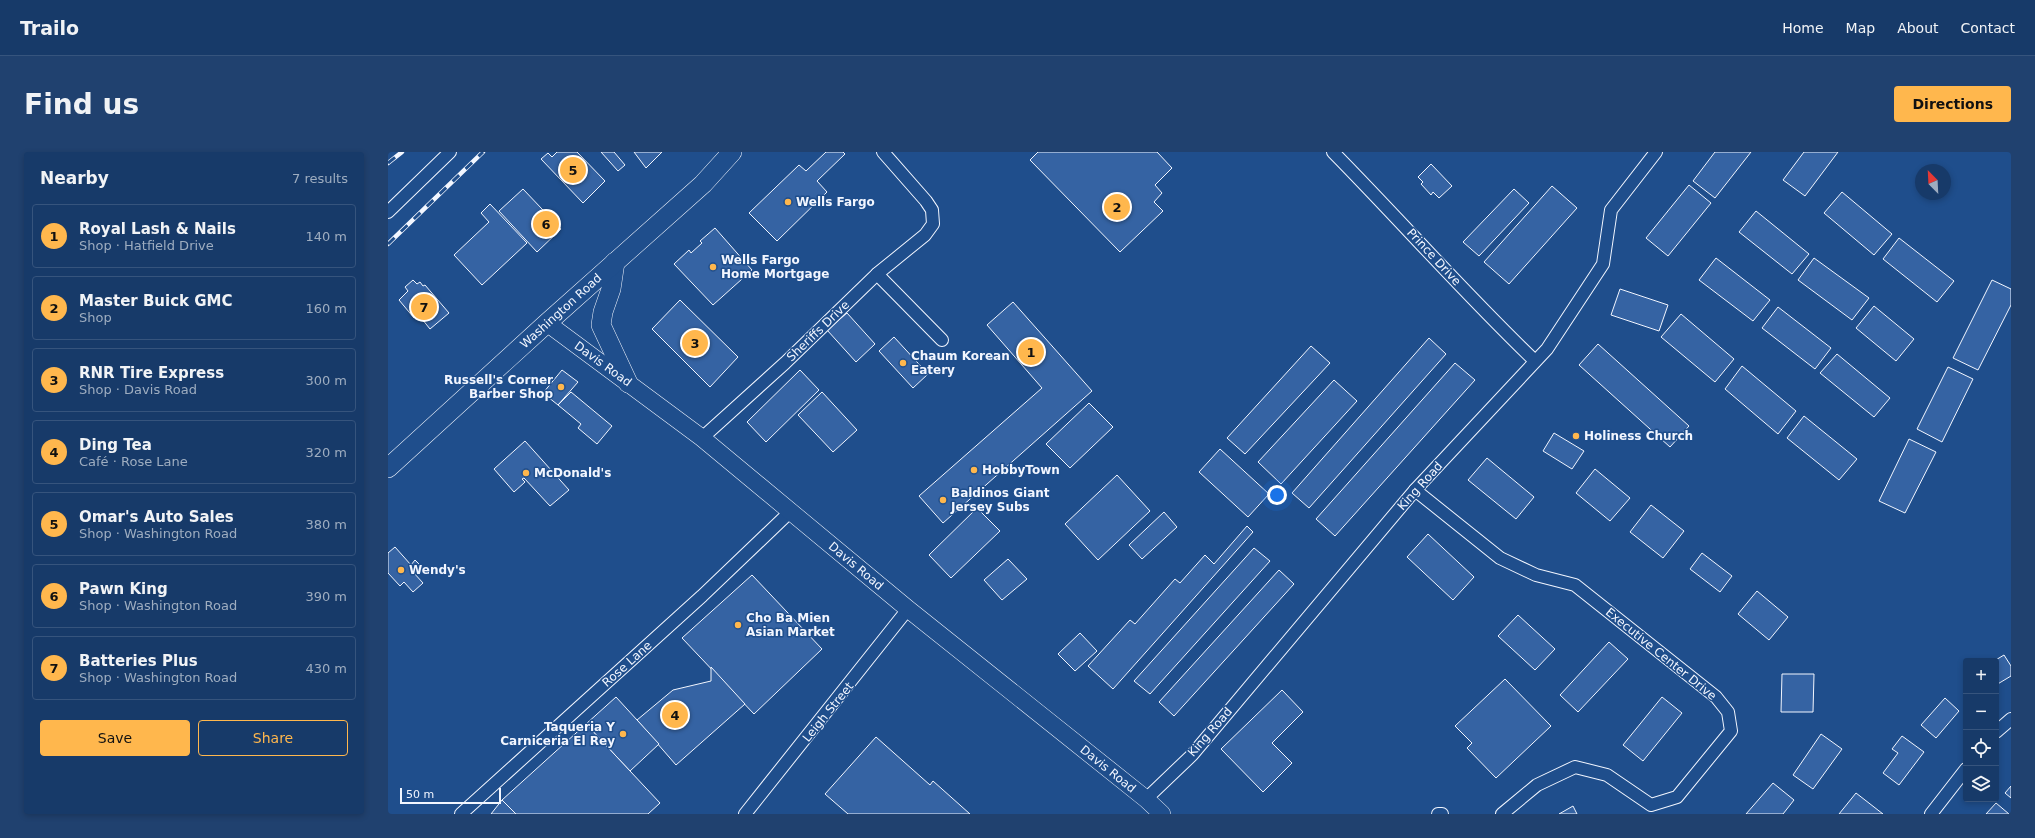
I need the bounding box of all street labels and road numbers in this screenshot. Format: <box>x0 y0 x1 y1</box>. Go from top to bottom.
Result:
street label: Prince Drive <box>1404 226 1464 288</box>
street label: Washington Road <box>518 271 604 351</box>
street label: Sheriffs Drive <box>784 298 852 364</box>
street label: Davis Road <box>572 339 634 389</box>
street label: King Road <box>1395 459 1445 513</box>
street label: Davis Road <box>826 539 886 593</box>
street label: Executive Center Drive <box>1603 605 1719 703</box>
street label: Rose Lane <box>599 638 655 690</box>
street label: Leigh Street <box>800 679 856 745</box>
street label: King Road <box>1185 705 1235 759</box>
street label: Davis Road <box>1077 742 1139 796</box>

